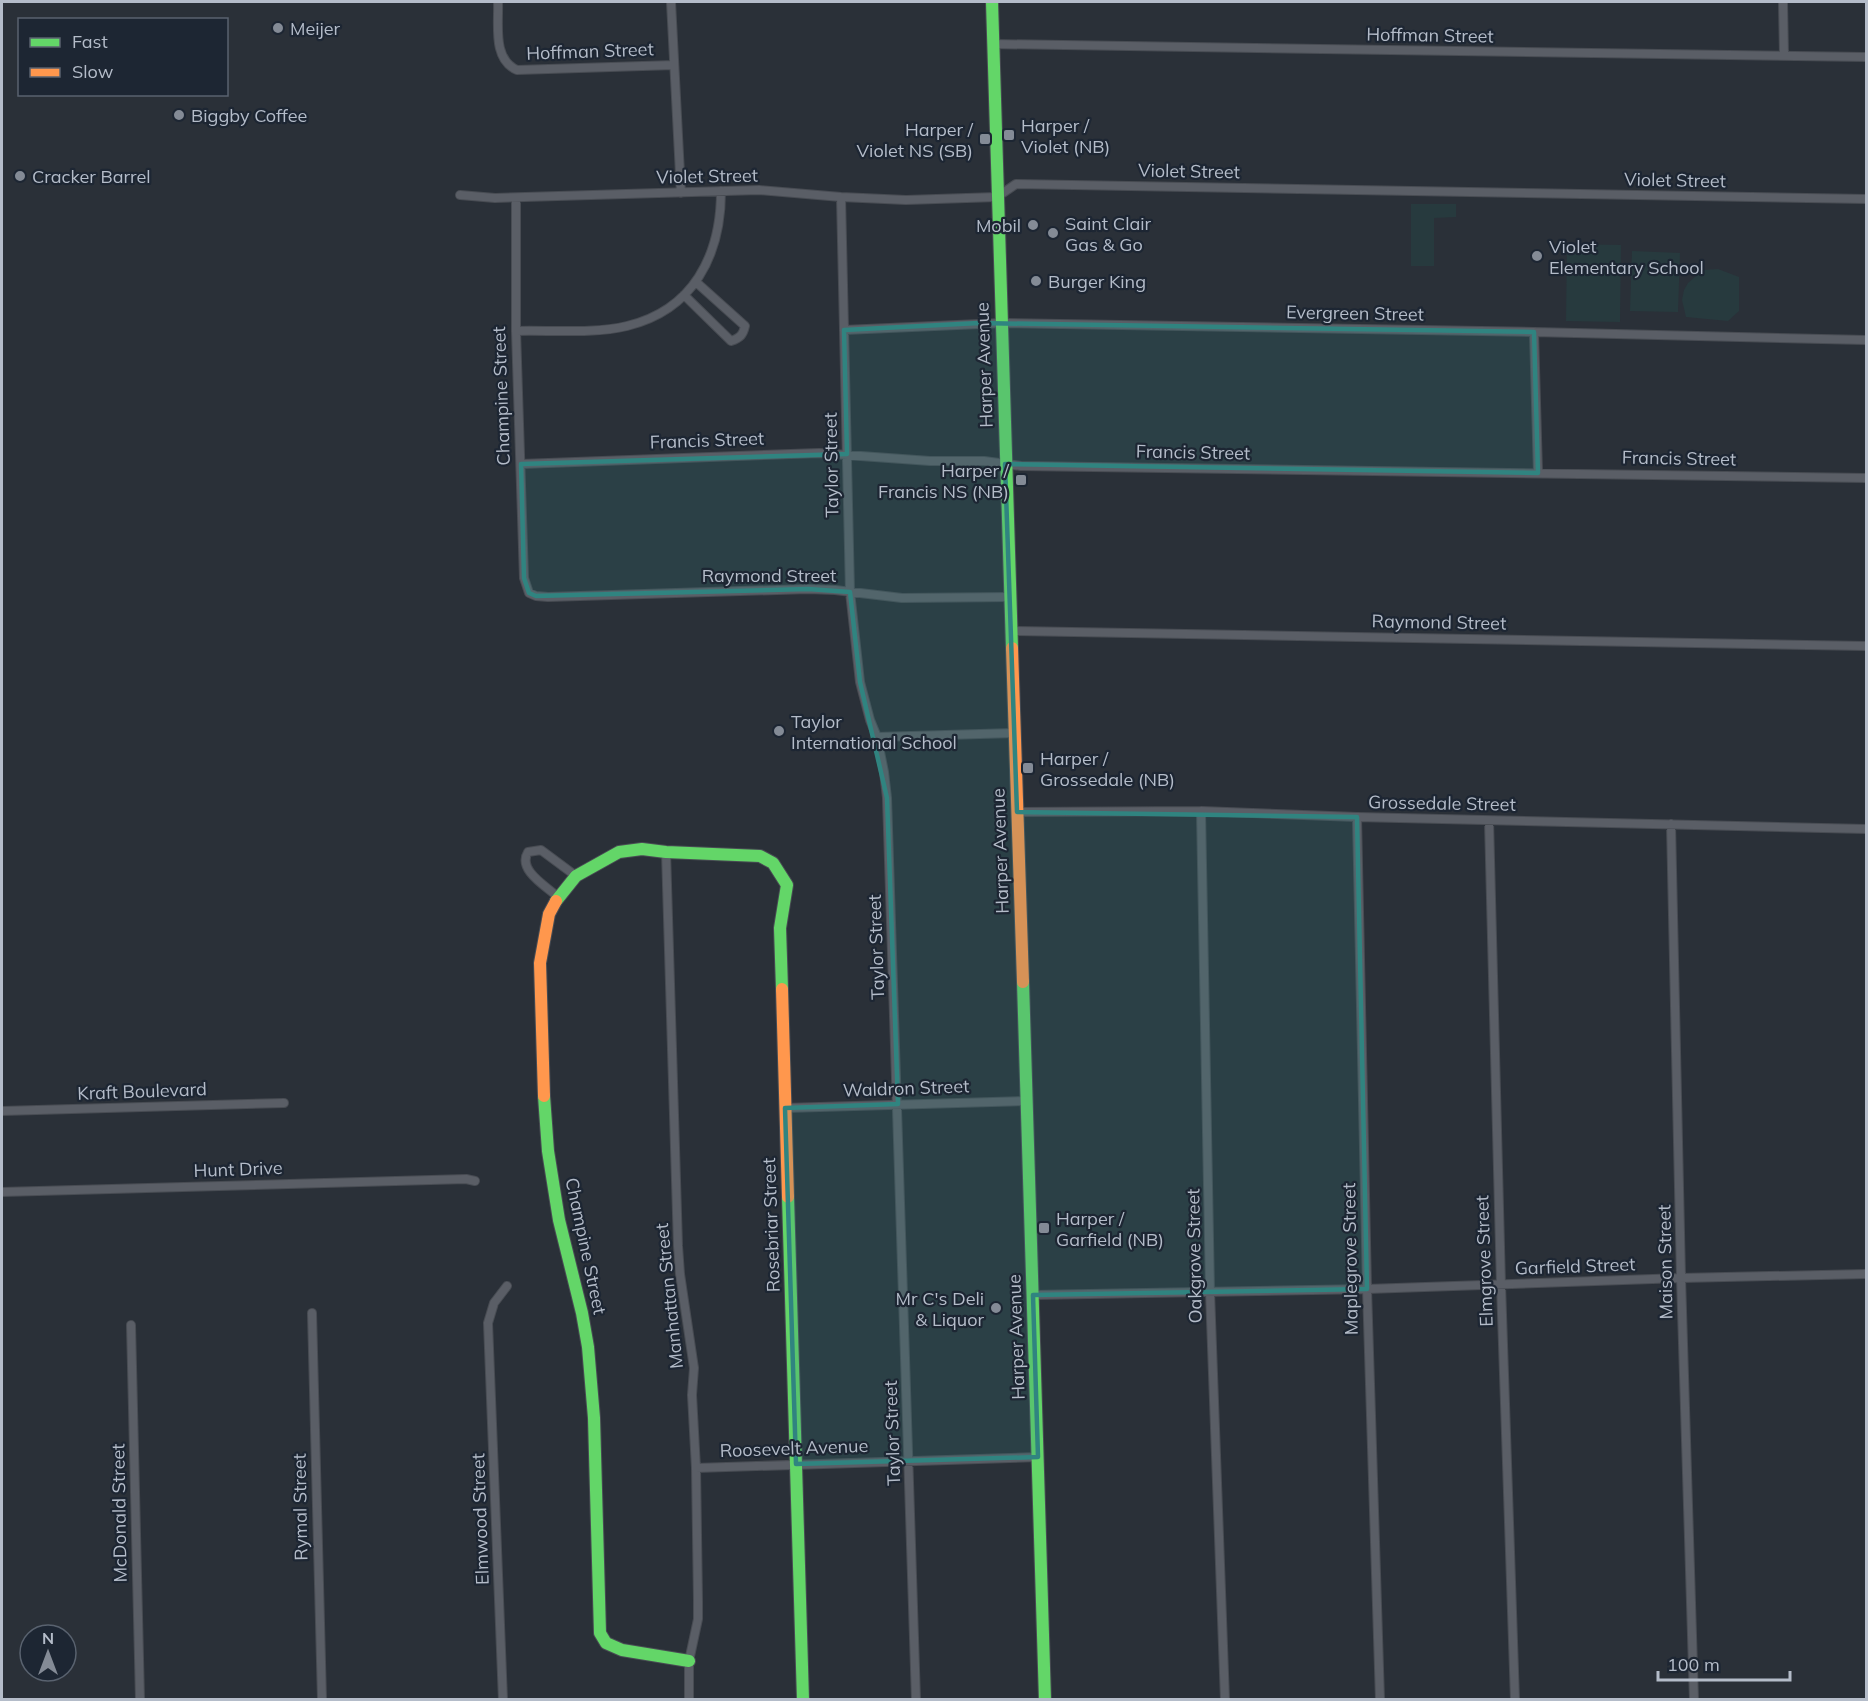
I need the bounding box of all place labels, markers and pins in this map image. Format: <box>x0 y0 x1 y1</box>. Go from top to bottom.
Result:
place label: Meijer <box>290 17 341 40</box>
marker: Meijer <box>271 21 285 35</box>
place label: Biggby Coffee <box>191 104 307 127</box>
marker: Biggby Coffee <box>172 108 186 122</box>
place label: Harper / Violet (NB) <box>1021 114 1110 158</box>
place label: Harper / Violet NS (SB) <box>857 118 974 162</box>
marker: Harper / Violet (NB) <box>1002 128 1016 142</box>
marker: Harper / Violet NS (SB) <box>978 132 992 146</box>
place label: Cracker Barrel <box>32 165 151 188</box>
marker: Cracker Barrel <box>13 169 27 183</box>
place label: Saint Clair Gas & Go <box>1065 212 1152 256</box>
place label: Mobil <box>976 214 1021 237</box>
marker: Mobil <box>1026 218 1040 232</box>
marker: Saint Clair Gas & Go <box>1046 226 1060 240</box>
place label: Violet Elementary School <box>1549 235 1704 279</box>
marker: Violet Elementary School <box>1530 249 1544 263</box>
place label: Burger King <box>1048 270 1146 293</box>
marker: Burger King <box>1029 274 1043 288</box>
place label: Harper / Francis NS (NB) <box>878 459 1010 503</box>
marker: Harper / Francis NS (NB) <box>1014 473 1028 487</box>
place label: Taylor International School <box>791 710 957 754</box>
marker: Taylor International School <box>772 724 786 738</box>
place label: Harper / Grossedale (NB) <box>1040 747 1175 791</box>
marker: Harper / Grossedale (NB) <box>1021 761 1035 775</box>
place label: Harper / Garfield (NB) <box>1056 1207 1164 1251</box>
marker: Harper / Garfield (NB) <box>1037 1221 1051 1235</box>
place label: Mr C's Deli & Liquor <box>896 1287 984 1331</box>
marker: Mr C's Deli & Liquor <box>989 1301 1003 1315</box>

